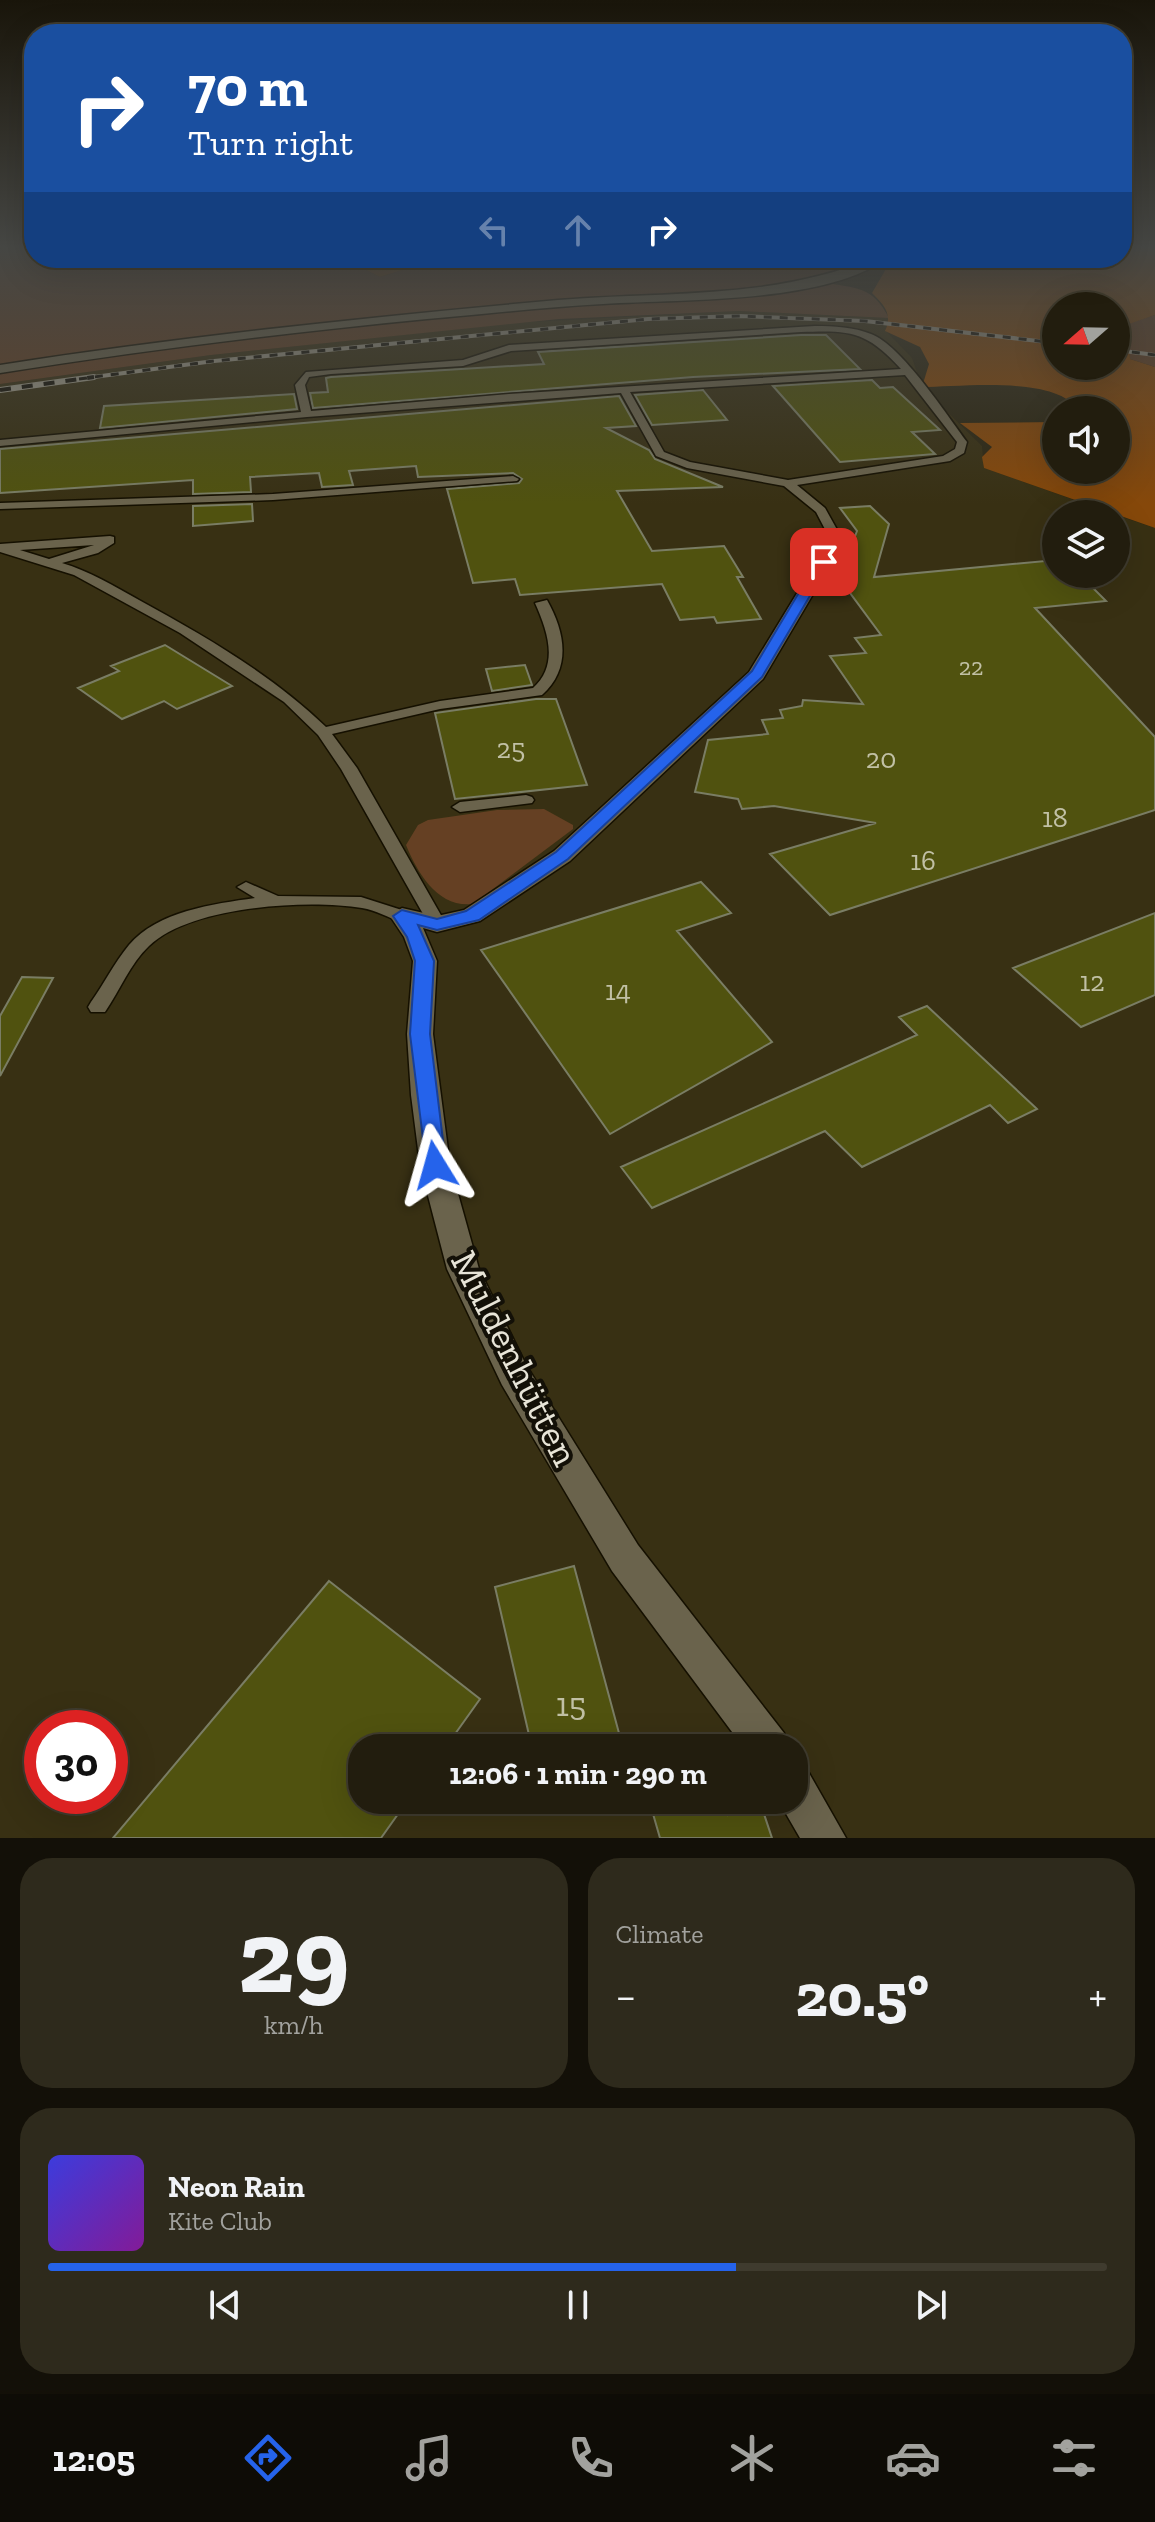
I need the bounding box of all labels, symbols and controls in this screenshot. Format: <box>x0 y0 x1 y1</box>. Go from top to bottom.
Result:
text: 70 m <box>188 53 308 120</box>
icon: right <box>56 56 160 160</box>
text: Turn right <box>188 121 353 164</box>
icon: left <box>472 208 516 252</box>
icon: ahead <box>556 208 600 252</box>
icon: right <box>640 208 684 252</box>
north arrow <box>1042 292 1130 380</box>
map controls <box>1042 292 1130 588</box>
button: sound <box>1042 396 1130 484</box>
button: layers <box>1042 500 1130 588</box>
pin <box>790 528 858 596</box>
icon: arrive <box>802 540 846 584</box>
house number: 22 <box>959 652 983 681</box>
house number: 25 <box>497 732 525 765</box>
house number: 20 <box>866 742 896 775</box>
house number: 18 <box>1042 801 1068 834</box>
house number: 16 <box>910 844 936 877</box>
house number: 12 <box>1079 965 1105 998</box>
house number: 14 <box>605 974 631 1007</box>
position arrow <box>393 1123 477 1207</box>
street label: Muldenhütten <box>441 1243 589 1473</box>
house number: 15 <box>556 1684 586 1725</box>
speed limit sign: 30 <box>24 1710 128 1814</box>
text: 12:06 · 1 min · 290 m <box>449 1756 707 1792</box>
text: 29 <box>238 1894 350 2019</box>
text: Climate <box>616 1918 703 1950</box>
text: 20.5° <box>796 1959 929 2031</box>
text: − <box>616 1969 636 2022</box>
text: + <box>1088 1969 1107 2022</box>
text: km/h <box>264 2009 323 2041</box>
text: Neon Rain <box>168 2169 305 2205</box>
text: Kite Club <box>168 2205 272 2237</box>
icon: previous <box>203 2283 247 2327</box>
icon: pause <box>556 2283 600 2327</box>
icon: next <box>909 2283 953 2327</box>
icon: directions <box>240 2430 296 2486</box>
icon: music <box>401 2430 457 2486</box>
icon: phone <box>563 2430 619 2486</box>
icon: climate <box>724 2430 780 2486</box>
icon: car <box>885 2430 941 2486</box>
icon: filters <box>1046 2430 1102 2486</box>
text: 12:05 <box>53 2437 135 2480</box>

